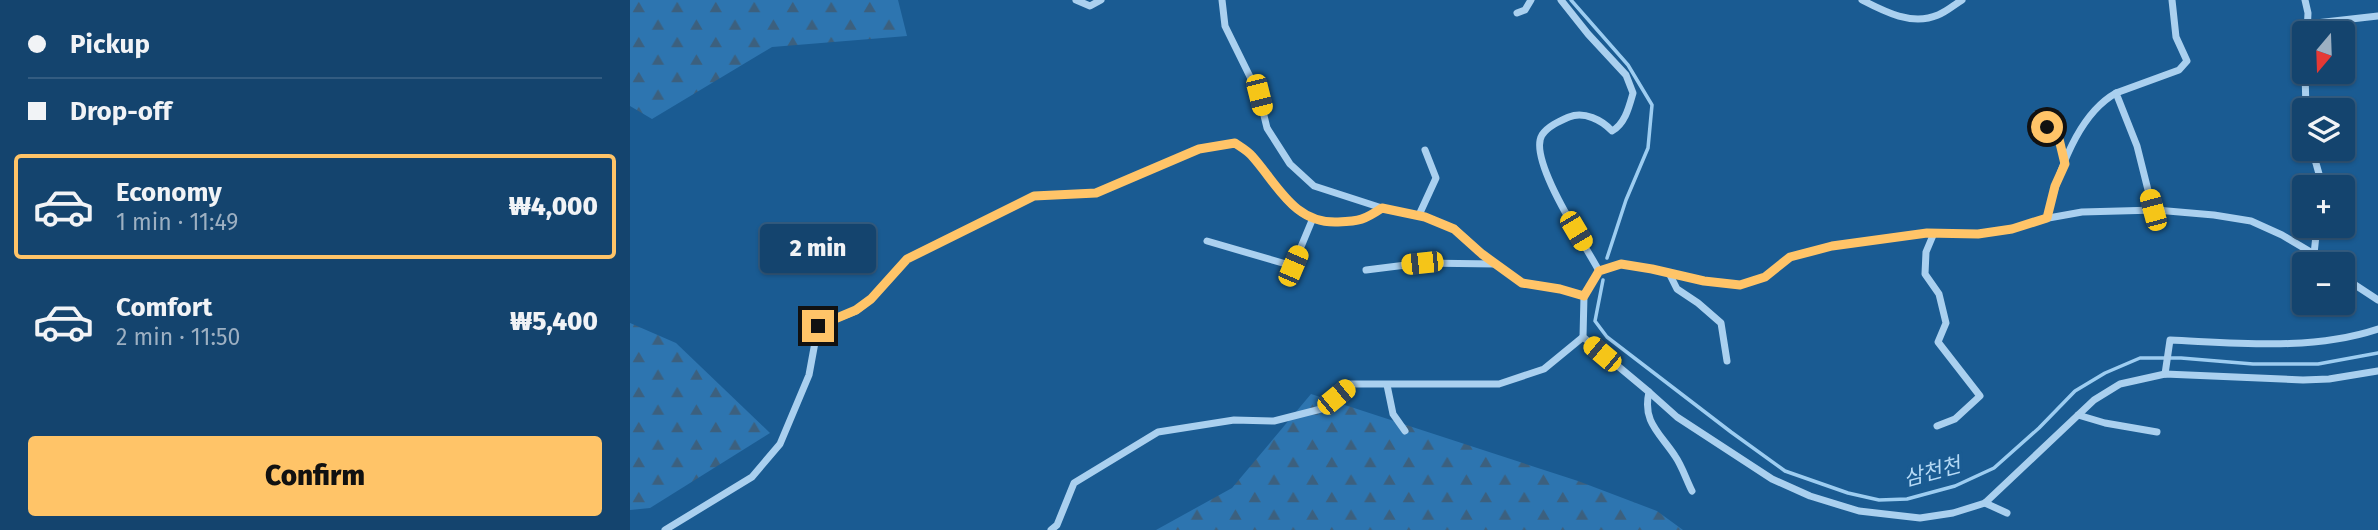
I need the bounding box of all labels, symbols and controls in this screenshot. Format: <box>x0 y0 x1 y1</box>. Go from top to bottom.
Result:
north arrow <box>2292 21 2356 84</box>
map controls <box>2292 21 2355 315</box>
text: Pickup <box>70 29 150 60</box>
car <box>1244 72 1275 118</box>
text: Drop-off <box>70 96 172 127</box>
button: layers <box>2292 98 2355 161</box>
route start <box>2031 111 2063 143</box>
icon: car <box>32 175 95 238</box>
button: + <box>2292 175 2355 238</box>
text: Economy <box>116 177 222 208</box>
car <box>2138 187 2169 233</box>
text: ₩4,000 <box>509 191 598 222</box>
text: 1 min · 11:49 <box>116 208 238 236</box>
car <box>1557 208 1596 254</box>
callout: 2 min <box>760 224 876 274</box>
text: 2 min <box>790 234 846 262</box>
car <box>1276 243 1311 289</box>
car <box>1401 250 1444 276</box>
button: − <box>2292 252 2355 315</box>
icon: car <box>32 290 95 353</box>
text: Comfort <box>116 292 212 323</box>
text: ₩5,400 <box>510 306 598 337</box>
route end <box>802 310 834 342</box>
text: 2 min · 11:50 <box>116 323 240 351</box>
car <box>1580 332 1625 376</box>
car <box>1314 376 1359 418</box>
button: Confirm <box>28 436 602 516</box>
water label: 삼천천 <box>1901 451 1966 492</box>

